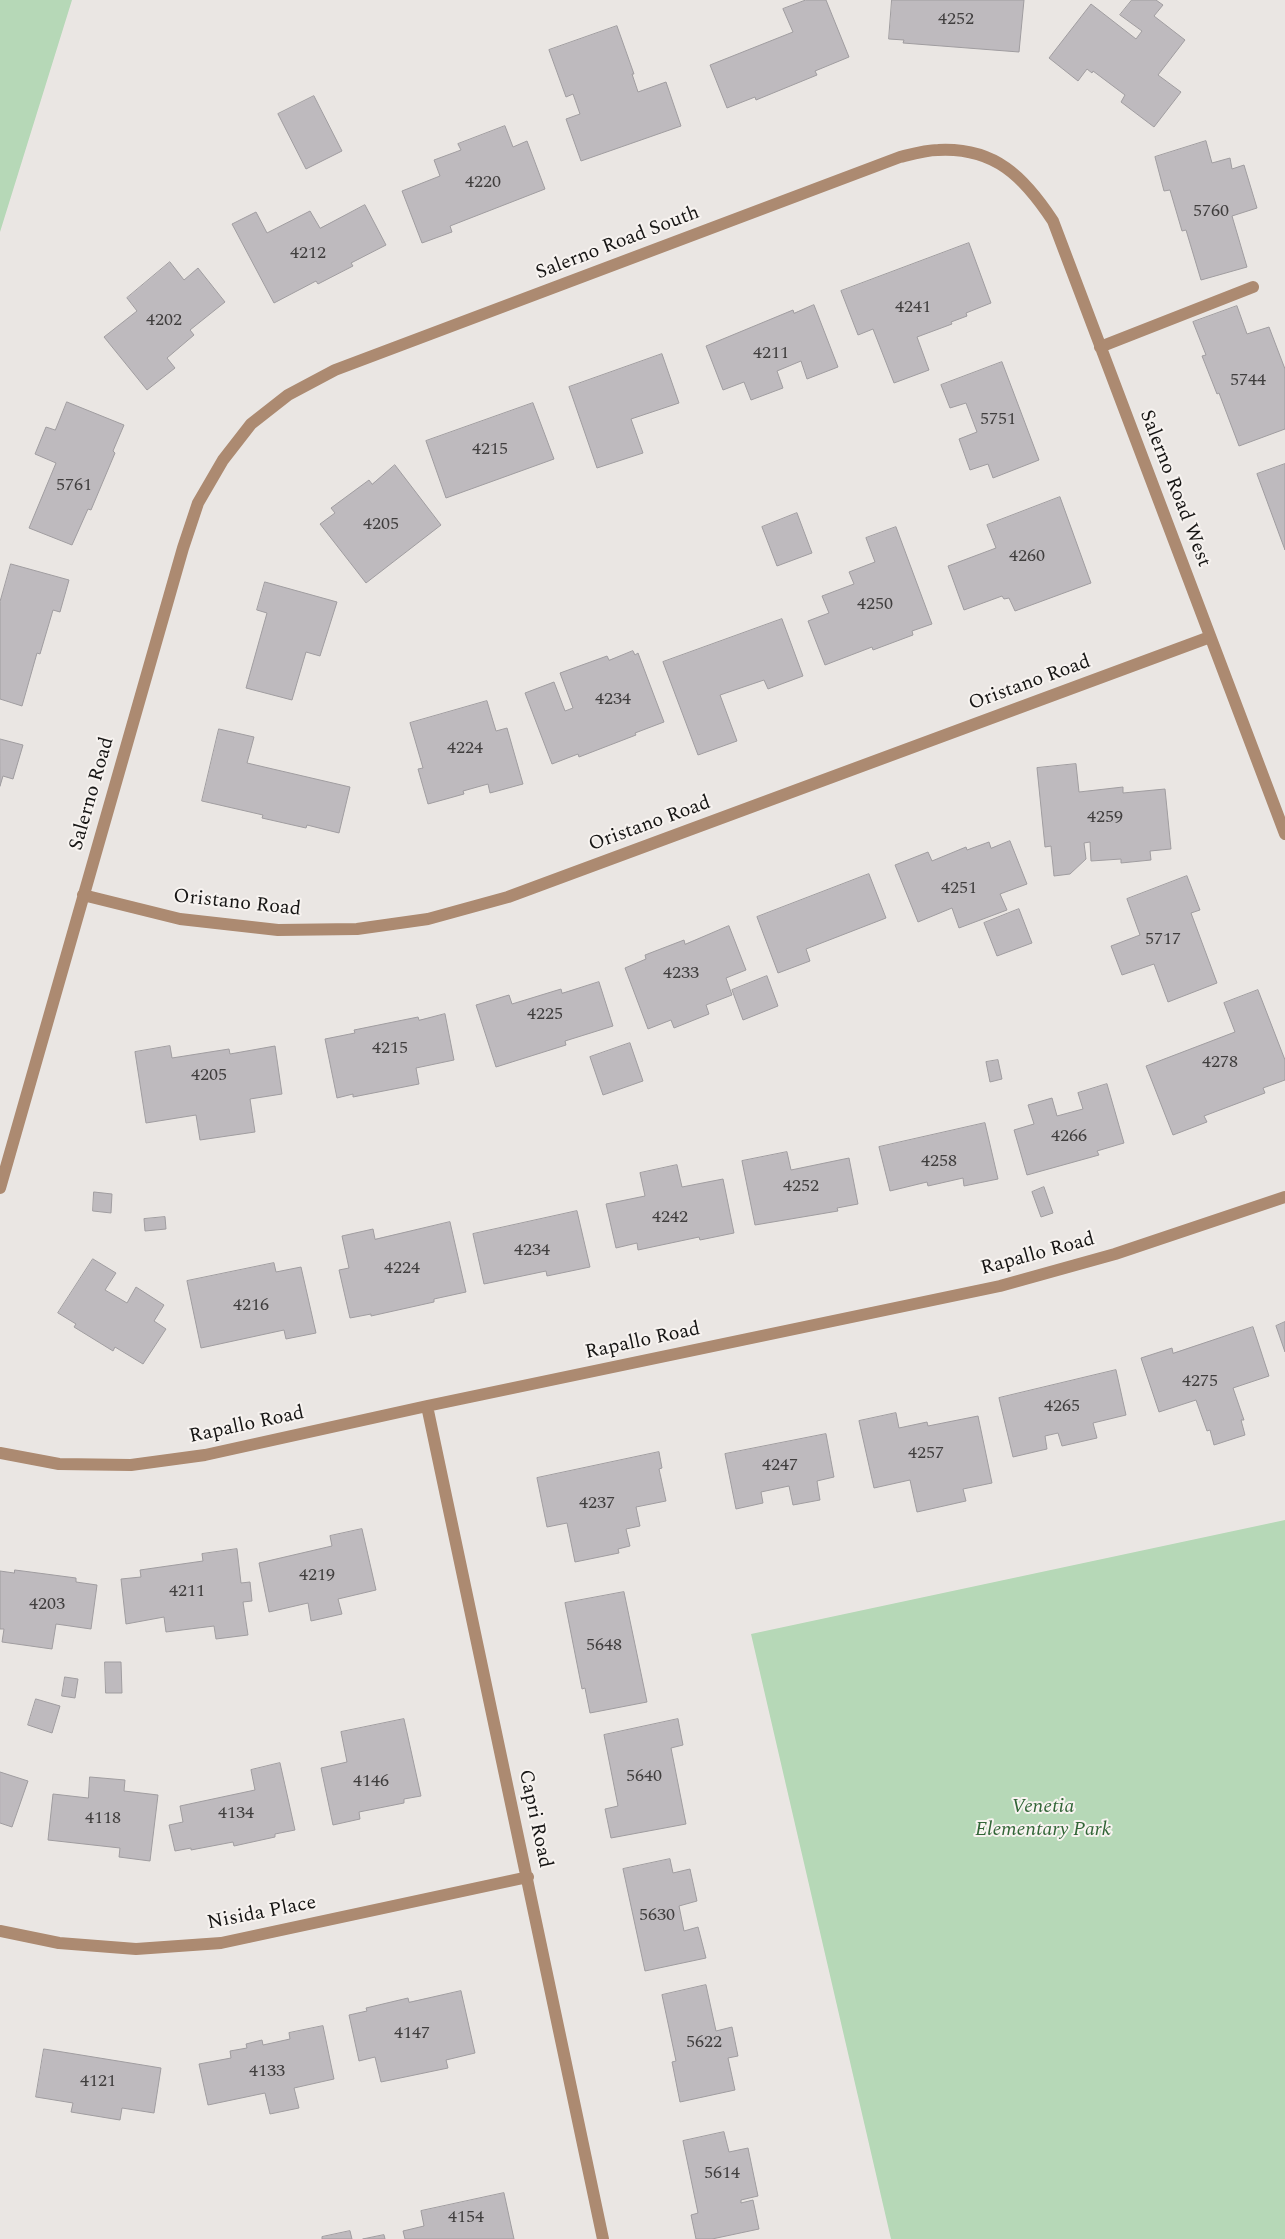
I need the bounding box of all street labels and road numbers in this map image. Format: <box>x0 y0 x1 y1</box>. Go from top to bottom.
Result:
street label: Salerno Road South <box>533 202 703 286</box>
street label: Salerno Road West <box>1133 407 1215 571</box>
street label: Oristano Road <box>966 651 1094 717</box>
street label: Salerno Road <box>65 735 121 853</box>
street label: Oristano Road <box>586 792 714 858</box>
street label: Oristano Road <box>172 885 302 923</box>
street label: Rapallo Road <box>978 1228 1098 1282</box>
street label: Rapallo Road <box>583 1318 703 1366</box>
street label: Rapallo Road <box>187 1402 307 1450</box>
street label: Capri Road <box>512 1768 556 1870</box>
street label: Nisida Place <box>205 1892 319 1936</box>

